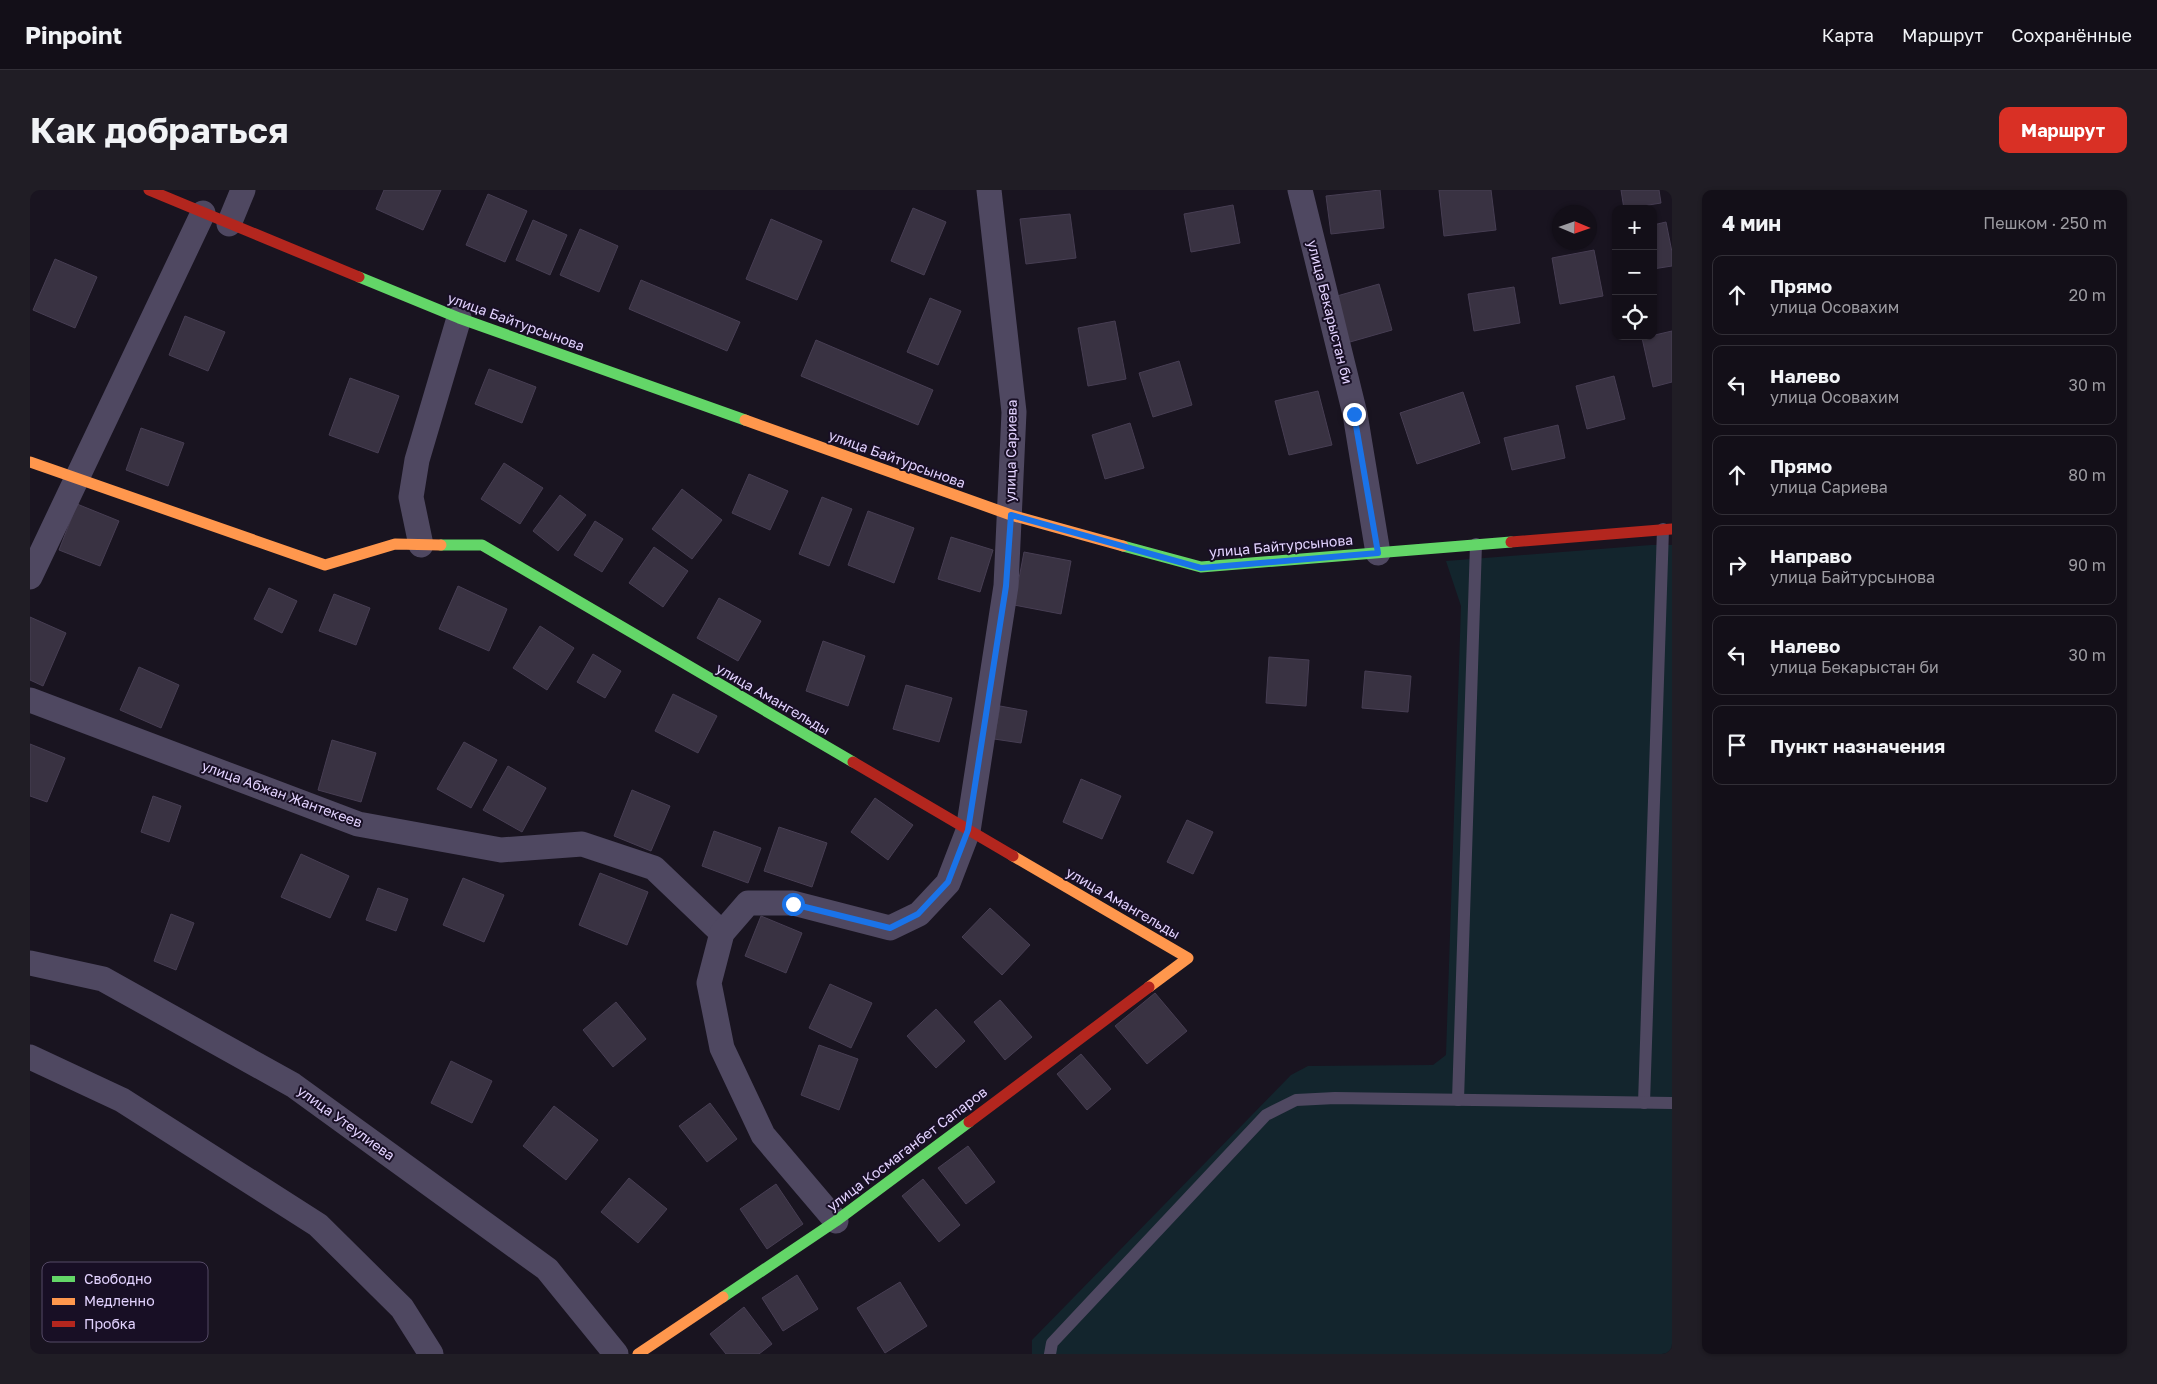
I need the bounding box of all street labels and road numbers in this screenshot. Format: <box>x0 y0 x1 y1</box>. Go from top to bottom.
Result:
street label: улица Бекарыстан би <box>1304 238 1357 386</box>
street label: улица Байтурсынова <box>445 289 587 354</box>
street label: улица Сариева <box>1001 399 1020 503</box>
street label: улица Байтурсынова <box>826 426 968 491</box>
street label: улица Байтурсынова <box>1208 531 1354 560</box>
street label: улица Амангельды <box>713 659 833 738</box>
street label: улица Абжан Жантекеев <box>200 757 365 831</box>
street label: улица Амангельды <box>1063 863 1183 942</box>
street label: улица Утеулиева <box>294 1082 398 1164</box>
street label: улица Космаганбет Сапаров <box>823 1083 990 1214</box>

